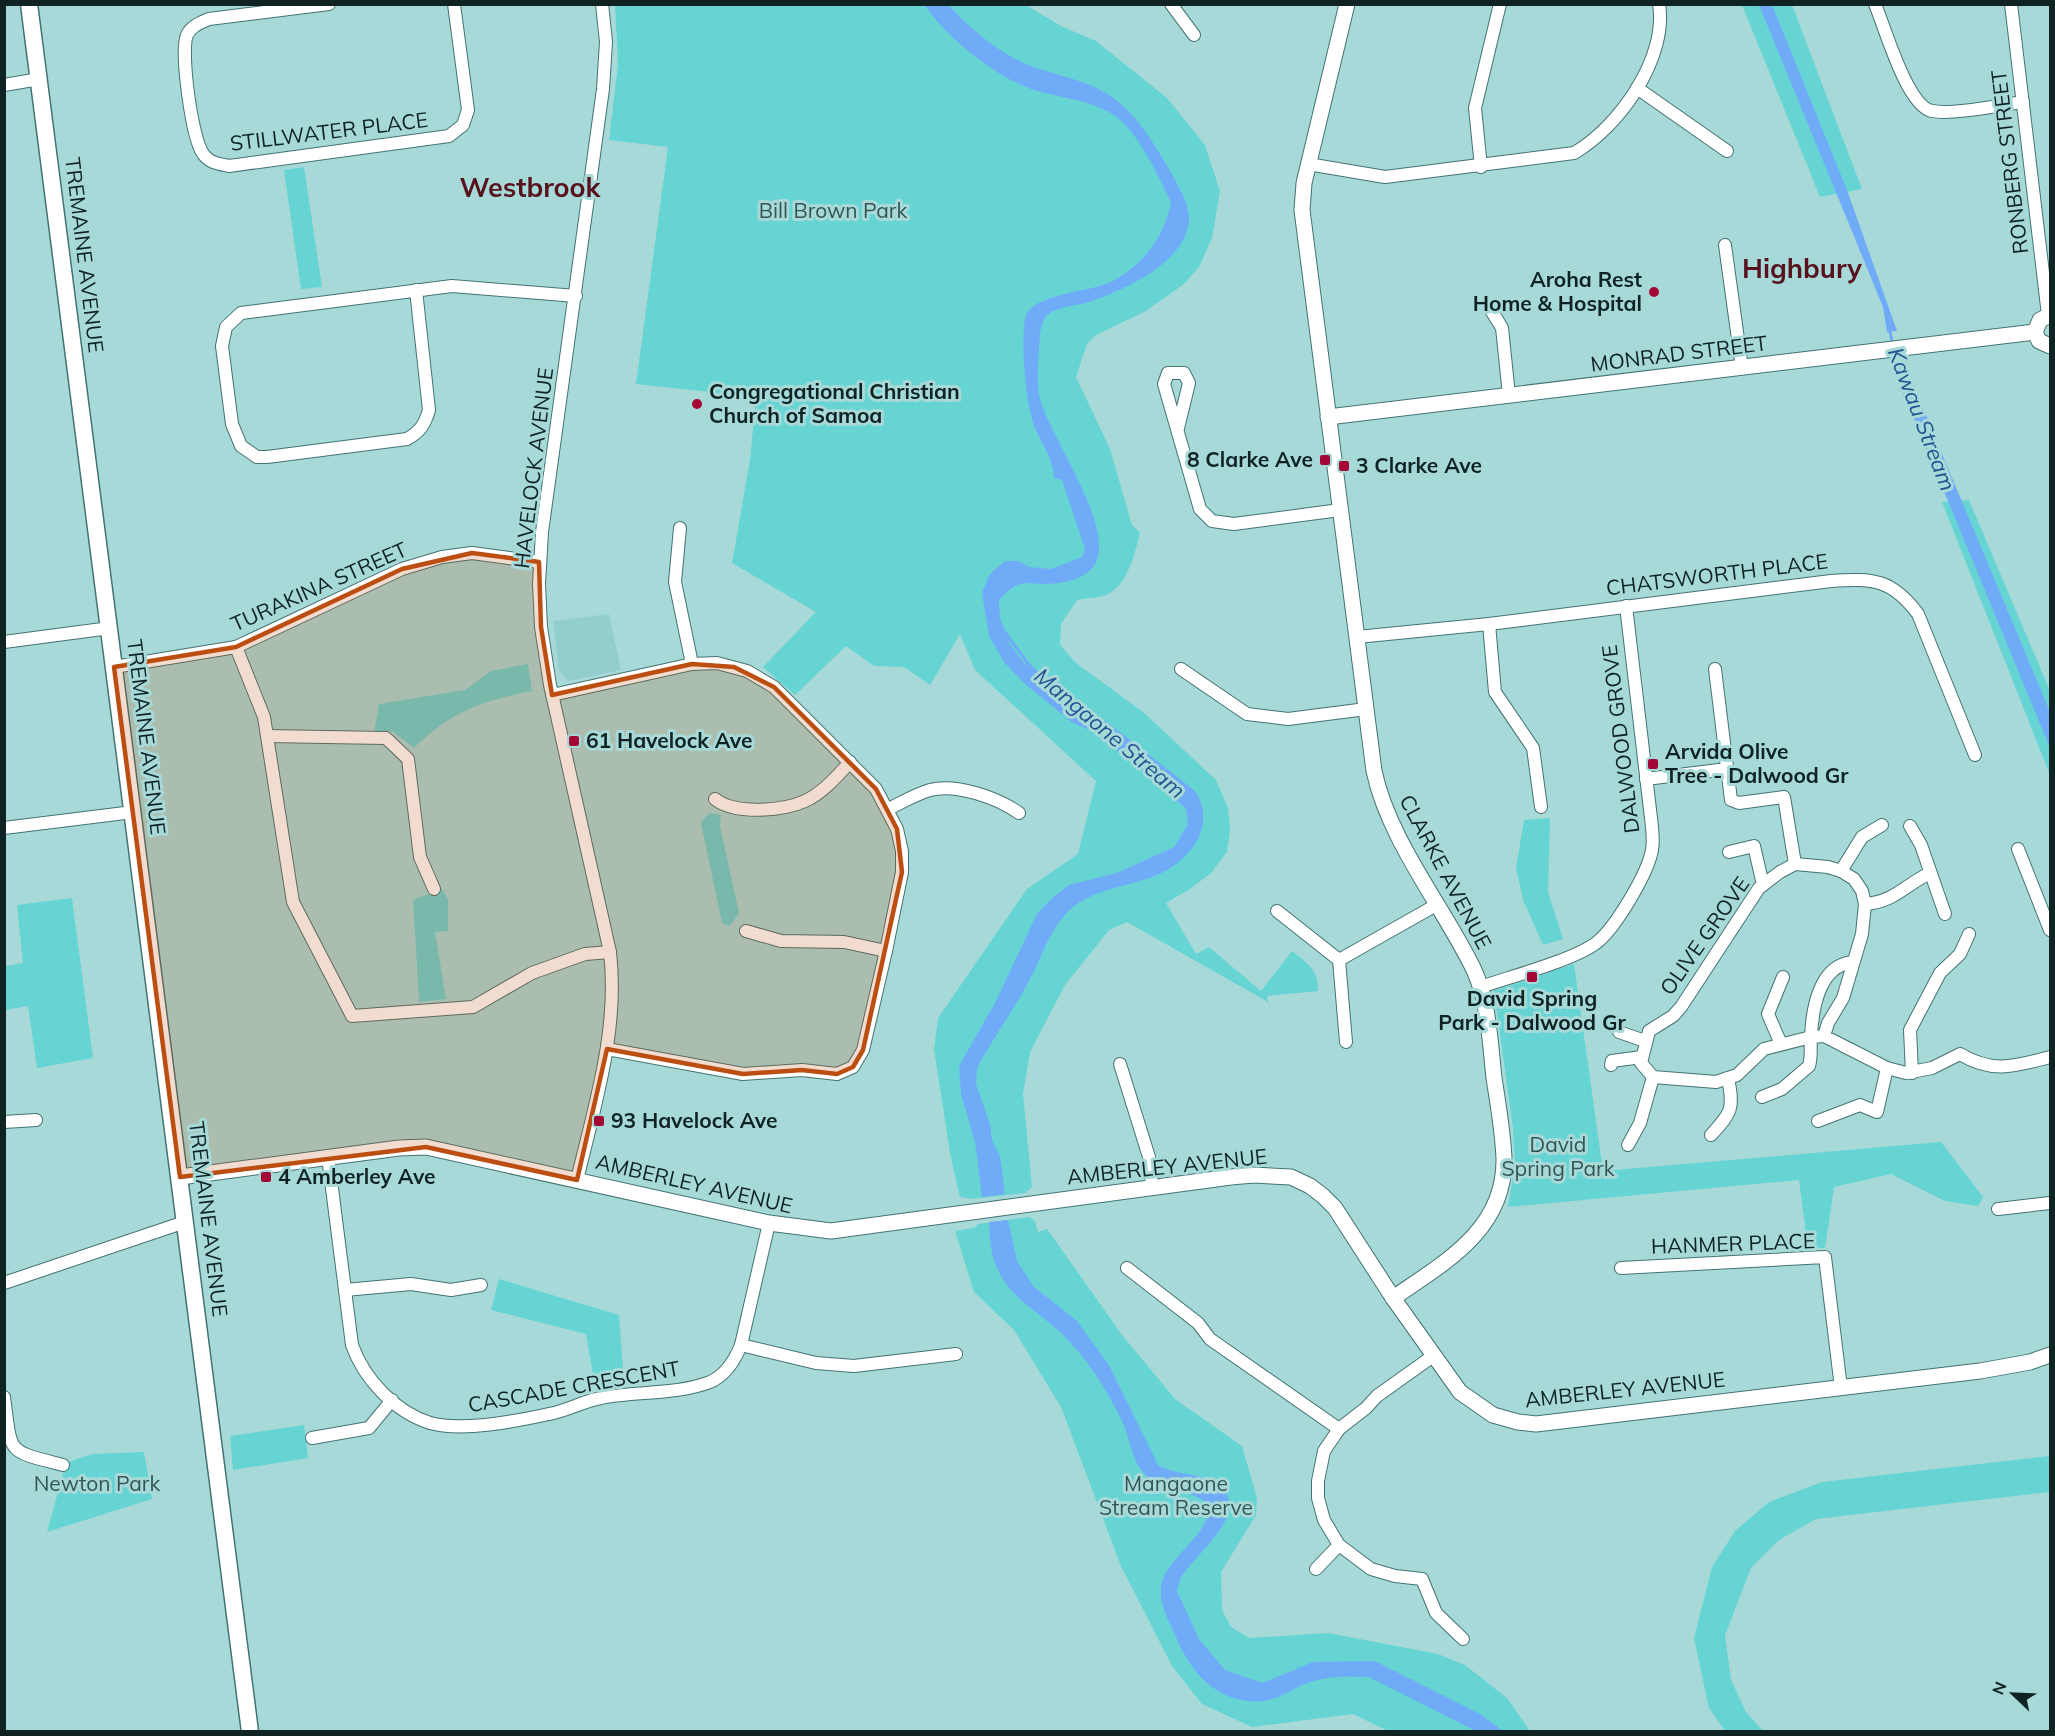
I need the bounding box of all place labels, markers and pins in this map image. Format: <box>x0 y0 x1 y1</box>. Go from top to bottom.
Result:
place label: Aroha Rest Home & Hospital <box>1473 266 1642 316</box>
marker: Aroha Rest Home & Hospital <box>1647 285 1661 299</box>
place label: Congregational Christian Church of Samoa <box>709 378 960 428</box>
marker: Congregational Christian Church of Samoa <box>690 397 704 411</box>
place label: 8 Clarke Ave <box>1187 446 1313 472</box>
place label: 3 Clarke Ave <box>1356 452 1482 478</box>
marker: 8 Clarke Ave <box>1318 453 1332 467</box>
marker: 3 Clarke Ave <box>1337 459 1351 473</box>
place label: 61 Havelock Ave <box>586 727 753 753</box>
marker: 61 Havelock Ave <box>567 734 581 748</box>
place label: Arvida Olive Tree - Dalwood Gr <box>1665 738 1849 788</box>
marker: Arvida Olive Tree - Dalwood Gr <box>1646 757 1660 771</box>
marker: David Spring Park - Dalwood Gr <box>1525 970 1539 984</box>
place label: David Spring Park - Dalwood Gr <box>1438 985 1626 1035</box>
place label: 93 Havelock Ave <box>611 1107 778 1133</box>
marker: 93 Havelock Ave <box>592 1114 606 1128</box>
place label: 4 Amberley Ave <box>278 1163 436 1189</box>
marker: 4 Amberley Ave <box>259 1170 273 1184</box>

